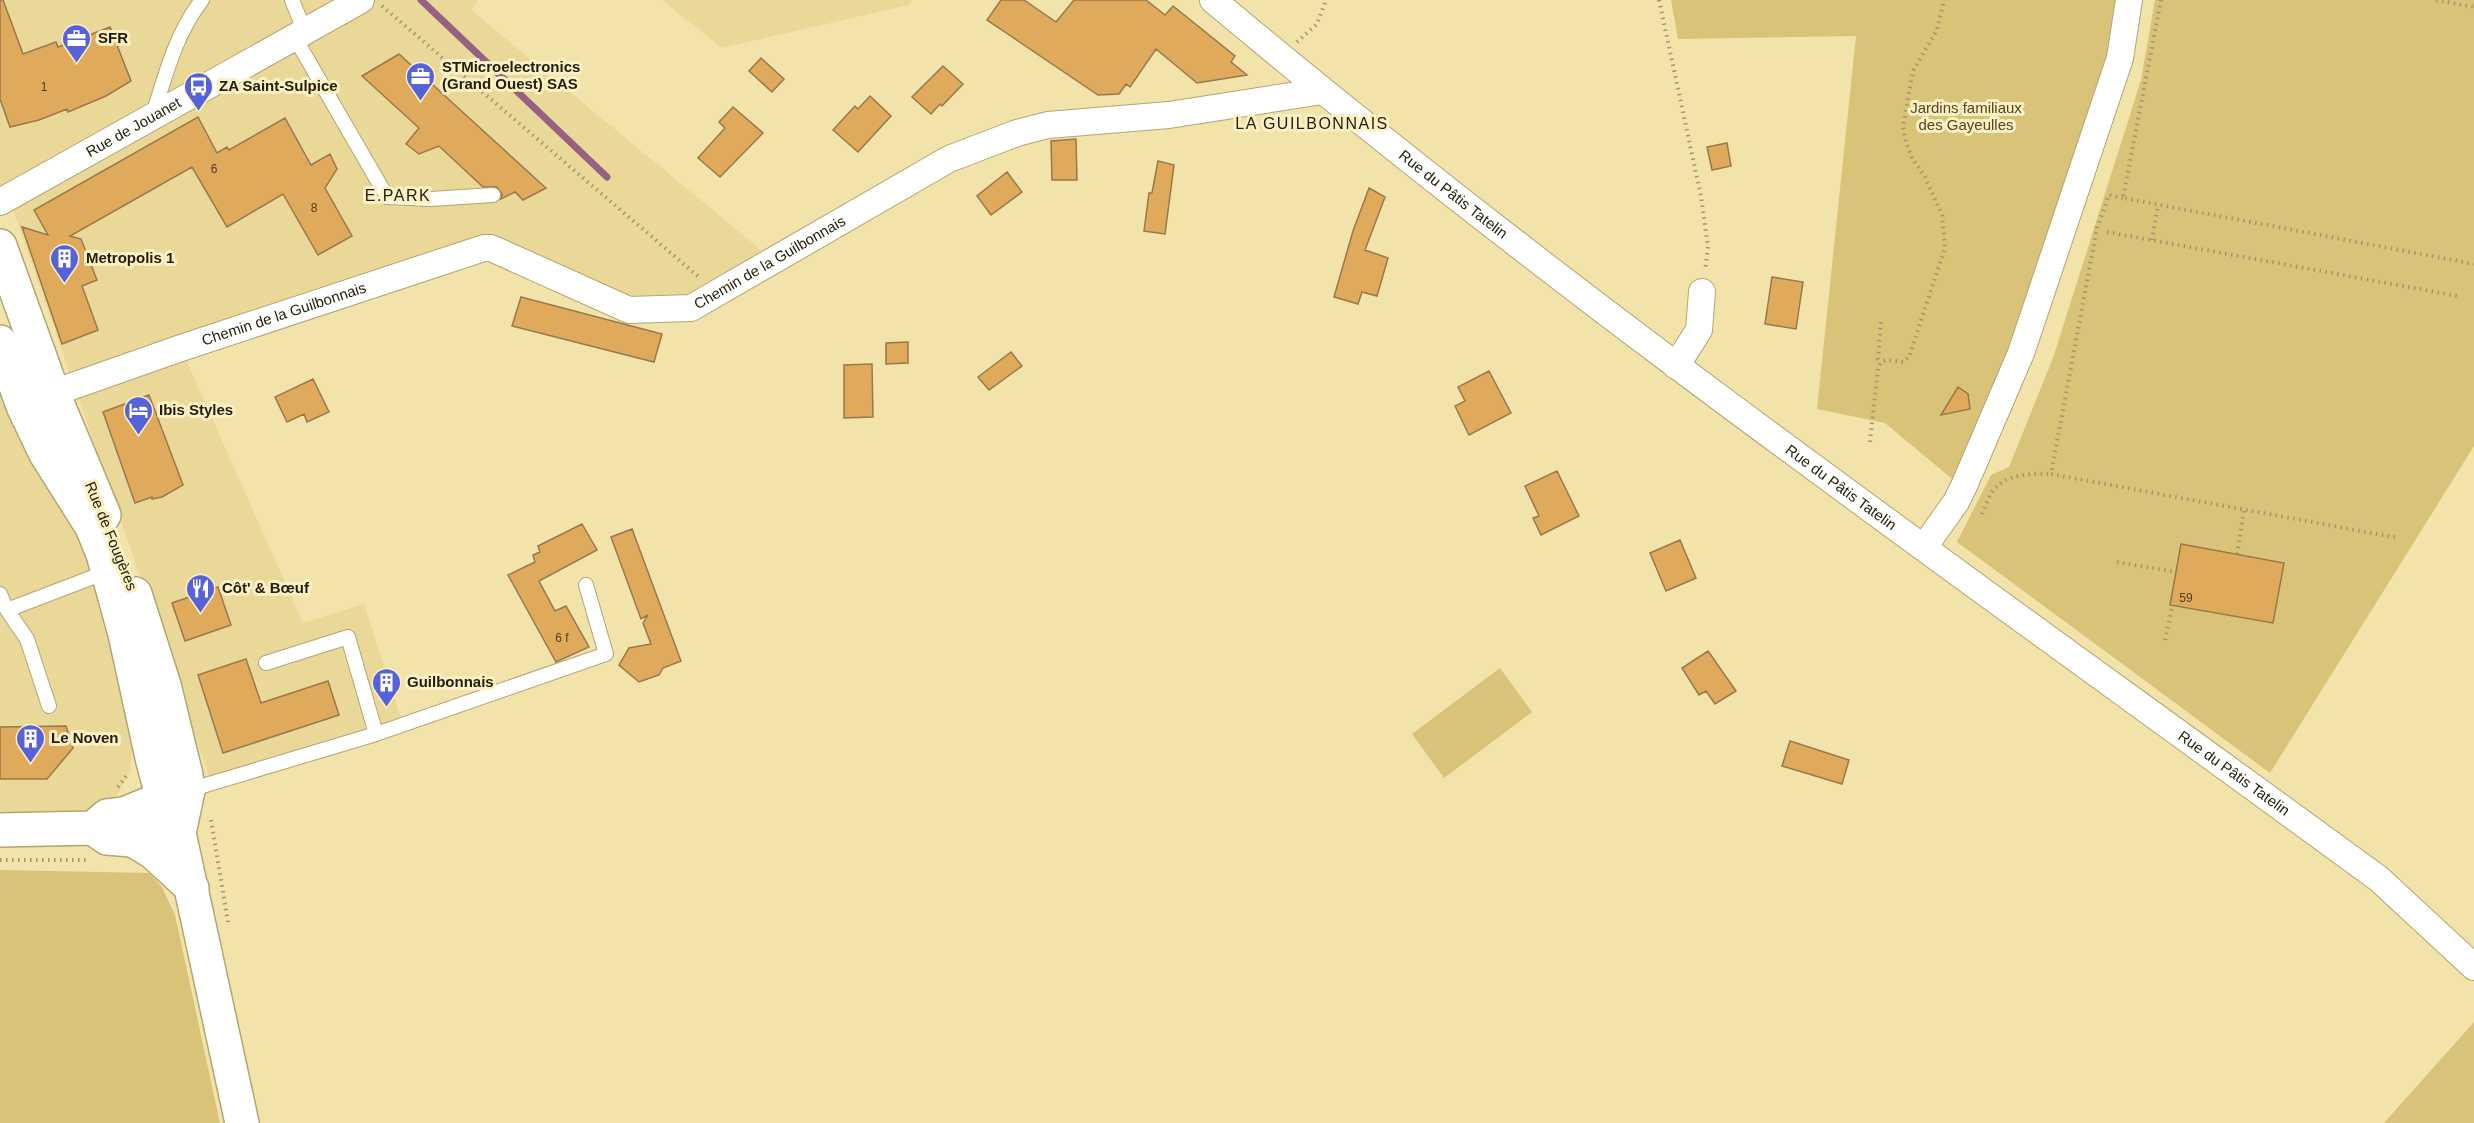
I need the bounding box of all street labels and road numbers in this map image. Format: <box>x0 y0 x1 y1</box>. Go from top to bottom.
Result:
street label: Rue de Jouanet <box>83 93 184 160</box>
street label: Rue du Pâtis Tatelin <box>1396 146 1511 242</box>
street label: Chemin de la Guilbonnais <box>691 212 848 312</box>
street label: Chemin de la Guilbonnais <box>199 279 368 349</box>
street label: Rue du Pâtis Tatelin <box>1782 441 1900 533</box>
street label: Rue de Fougères <box>82 479 141 593</box>
street label: Rue du Pâtis Tatelin <box>2175 727 2293 819</box>

